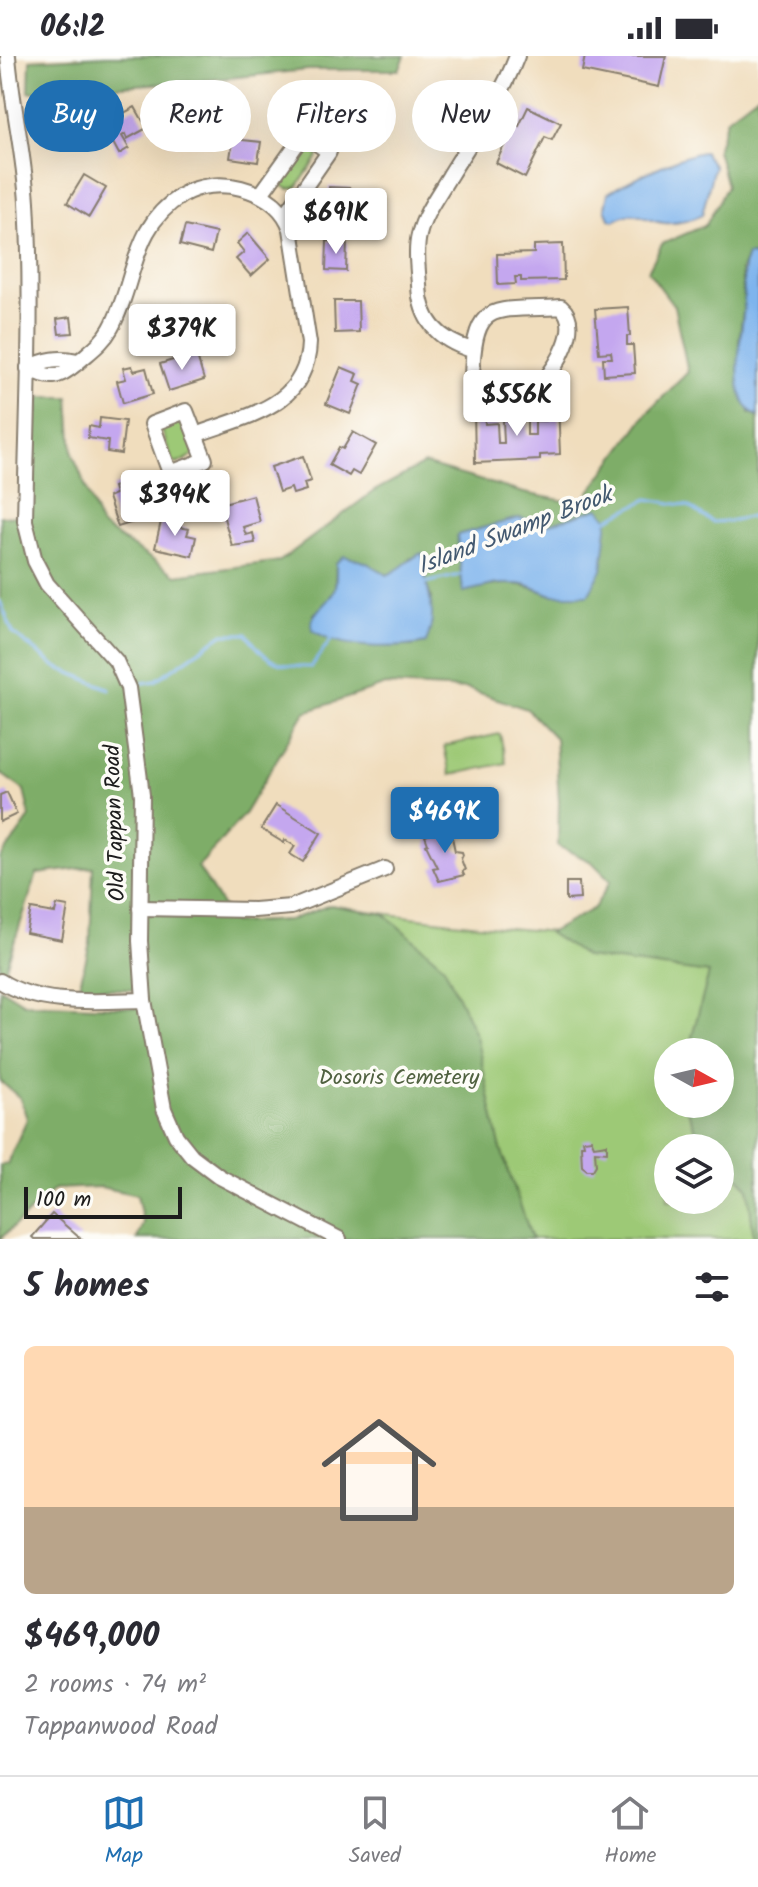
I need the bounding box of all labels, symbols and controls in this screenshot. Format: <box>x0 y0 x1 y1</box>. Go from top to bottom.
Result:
text: 06:12 <box>40 4 106 52</box>
chip: Buy <box>24 80 124 152</box>
chip: Rent <box>140 80 251 152</box>
chip: Filters <box>267 80 396 152</box>
chip: New <box>412 80 518 152</box>
pin: $691K <box>280 188 392 256</box>
text: $691K <box>303 193 369 235</box>
pin: $379K <box>126 304 238 372</box>
text: $379K <box>147 309 217 351</box>
pin: $556K <box>461 370 573 438</box>
text: $556K <box>481 375 553 417</box>
pin: $394K <box>119 470 231 538</box>
text: $394K <box>139 475 211 517</box>
water label: Island Swamp Brook <box>412 475 622 586</box>
street label: Old Tappan Road <box>96 743 136 902</box>
pin: $469K <box>389 787 501 855</box>
text: $469K <box>409 792 481 834</box>
north arrow <box>654 1038 734 1118</box>
map controls <box>654 1038 734 1214</box>
park label: Dosoris Cemetery <box>319 1061 480 1096</box>
button: layers <box>654 1134 734 1214</box>
scale bar <box>24 1183 182 1219</box>
text: 100 m <box>36 1183 91 1218</box>
text: 5 homes <box>24 1260 149 1314</box>
icon: filters <box>690 1265 734 1309</box>
icon: home <box>307 1398 451 1542</box>
text: $469,000 <box>24 1610 160 1664</box>
text: 2 rooms · 74 m² <box>24 1664 206 1706</box>
text: Tappanwood Road <box>24 1706 218 1748</box>
tab: Map <box>102 1791 146 1874</box>
tab: Saved <box>349 1791 401 1874</box>
tab: Home <box>604 1791 656 1874</box>

